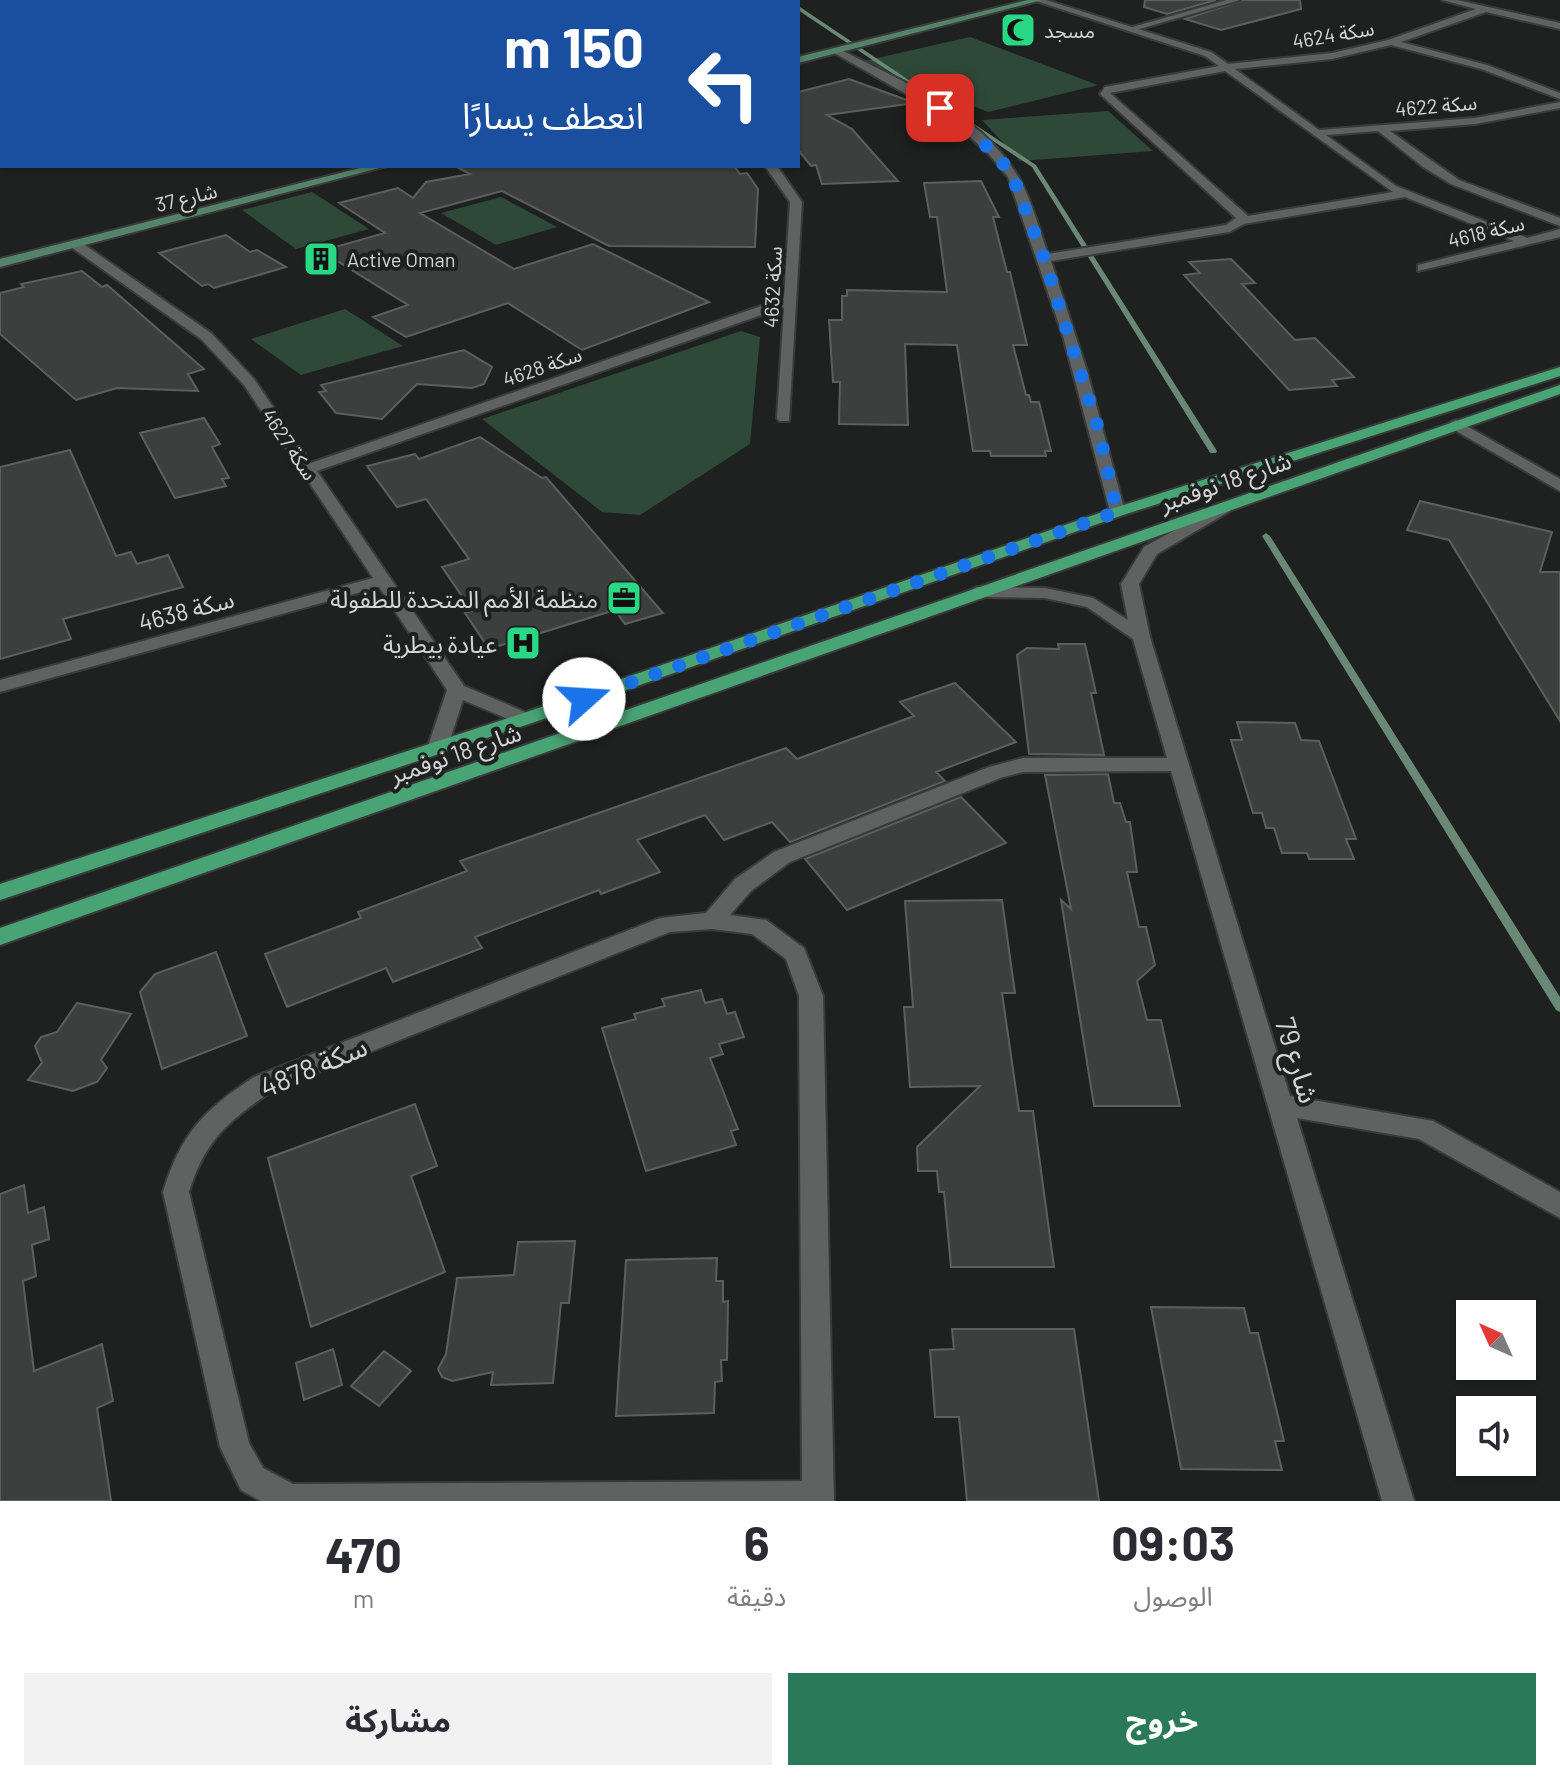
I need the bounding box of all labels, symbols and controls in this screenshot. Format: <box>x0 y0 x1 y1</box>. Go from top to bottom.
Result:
mosque icon: مسجد <box>999 11 1037 49</box>
text: 150 m <box>504 12 644 79</box>
street label: سكة 4624 <box>1290 15 1376 53</box>
place label: مسجد <box>1044 18 1095 42</box>
icon: left <box>672 32 776 136</box>
pin <box>906 74 974 142</box>
icon: arrive <box>918 86 962 130</box>
street label: سكة 4622 <box>1394 89 1478 121</box>
text: انعطف يسارًا <box>462 93 644 136</box>
street label: شارع 37 <box>153 178 220 220</box>
street label: سكة 4618 <box>1445 210 1527 252</box>
building icon: Active Oman <box>302 240 340 278</box>
street label: سكة 4632 <box>758 245 786 329</box>
place label: Active Oman <box>347 247 455 271</box>
street label: سكة 4628 <box>499 341 585 391</box>
street label: سكة 4627 <box>257 404 323 484</box>
street label: شارع 18 نوفمبر <box>1154 445 1296 521</box>
office icon: منظمة الأمم المتحدة للطفولة <box>605 579 643 617</box>
street label: سكة 4638 <box>135 583 237 637</box>
place label: منظمة الأمم المتحدة للطفولة <box>330 584 598 617</box>
hospital icon: عيادة بيطرية <box>504 624 542 662</box>
place label: عيادة بيطرية <box>383 629 497 659</box>
position arrow <box>542 657 626 741</box>
street label: شارع 18 نوفمبر <box>384 717 526 793</box>
street label: 79 شارع <box>1264 1013 1327 1109</box>
street label: سكة 4878 <box>254 1028 372 1104</box>
north arrow <box>1456 1300 1536 1380</box>
map controls <box>1456 1300 1536 1476</box>
button: sound <box>1456 1396 1536 1476</box>
text: 6 <box>744 1513 769 1571</box>
text: 09:03 <box>1111 1513 1235 1571</box>
text: 470 <box>325 1525 402 1583</box>
text: دقيقة <box>727 1580 786 1611</box>
text: الوصول <box>1134 1580 1213 1611</box>
text: m <box>353 1582 374 1613</box>
button: مشاركة <box>24 1673 772 1765</box>
button: خروج <box>788 1673 1536 1765</box>

